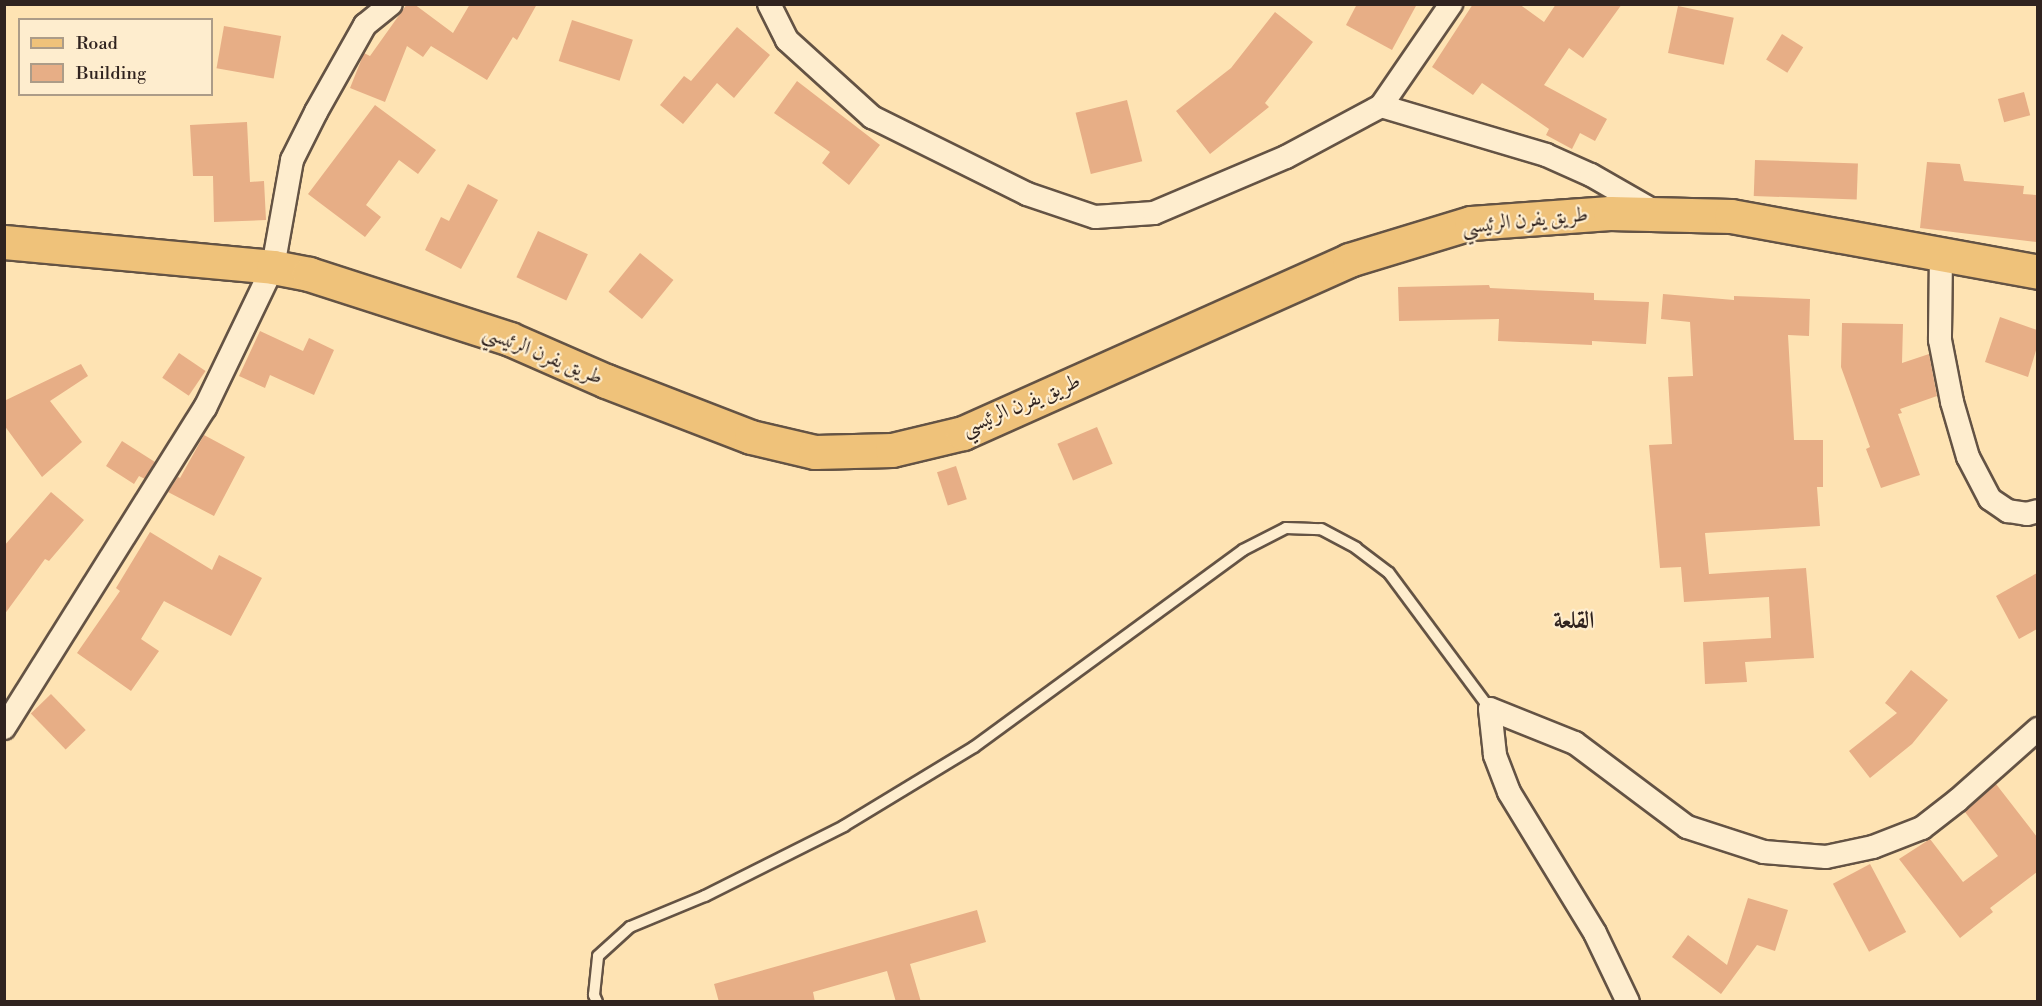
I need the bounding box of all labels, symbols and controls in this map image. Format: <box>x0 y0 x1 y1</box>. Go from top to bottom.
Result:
legend <box>18 18 213 96</box>
text: Road <box>76 32 118 55</box>
text: Building <box>76 62 146 85</box>
street label: طريق يفرن الرئيسي <box>1461 202 1589 240</box>
street label: طريق يفرن الرئيسي <box>479 320 607 390</box>
street label: طريق يفرن الرئيسي <box>958 369 1084 441</box>
district label: القلعة <box>1553 608 1595 636</box>

